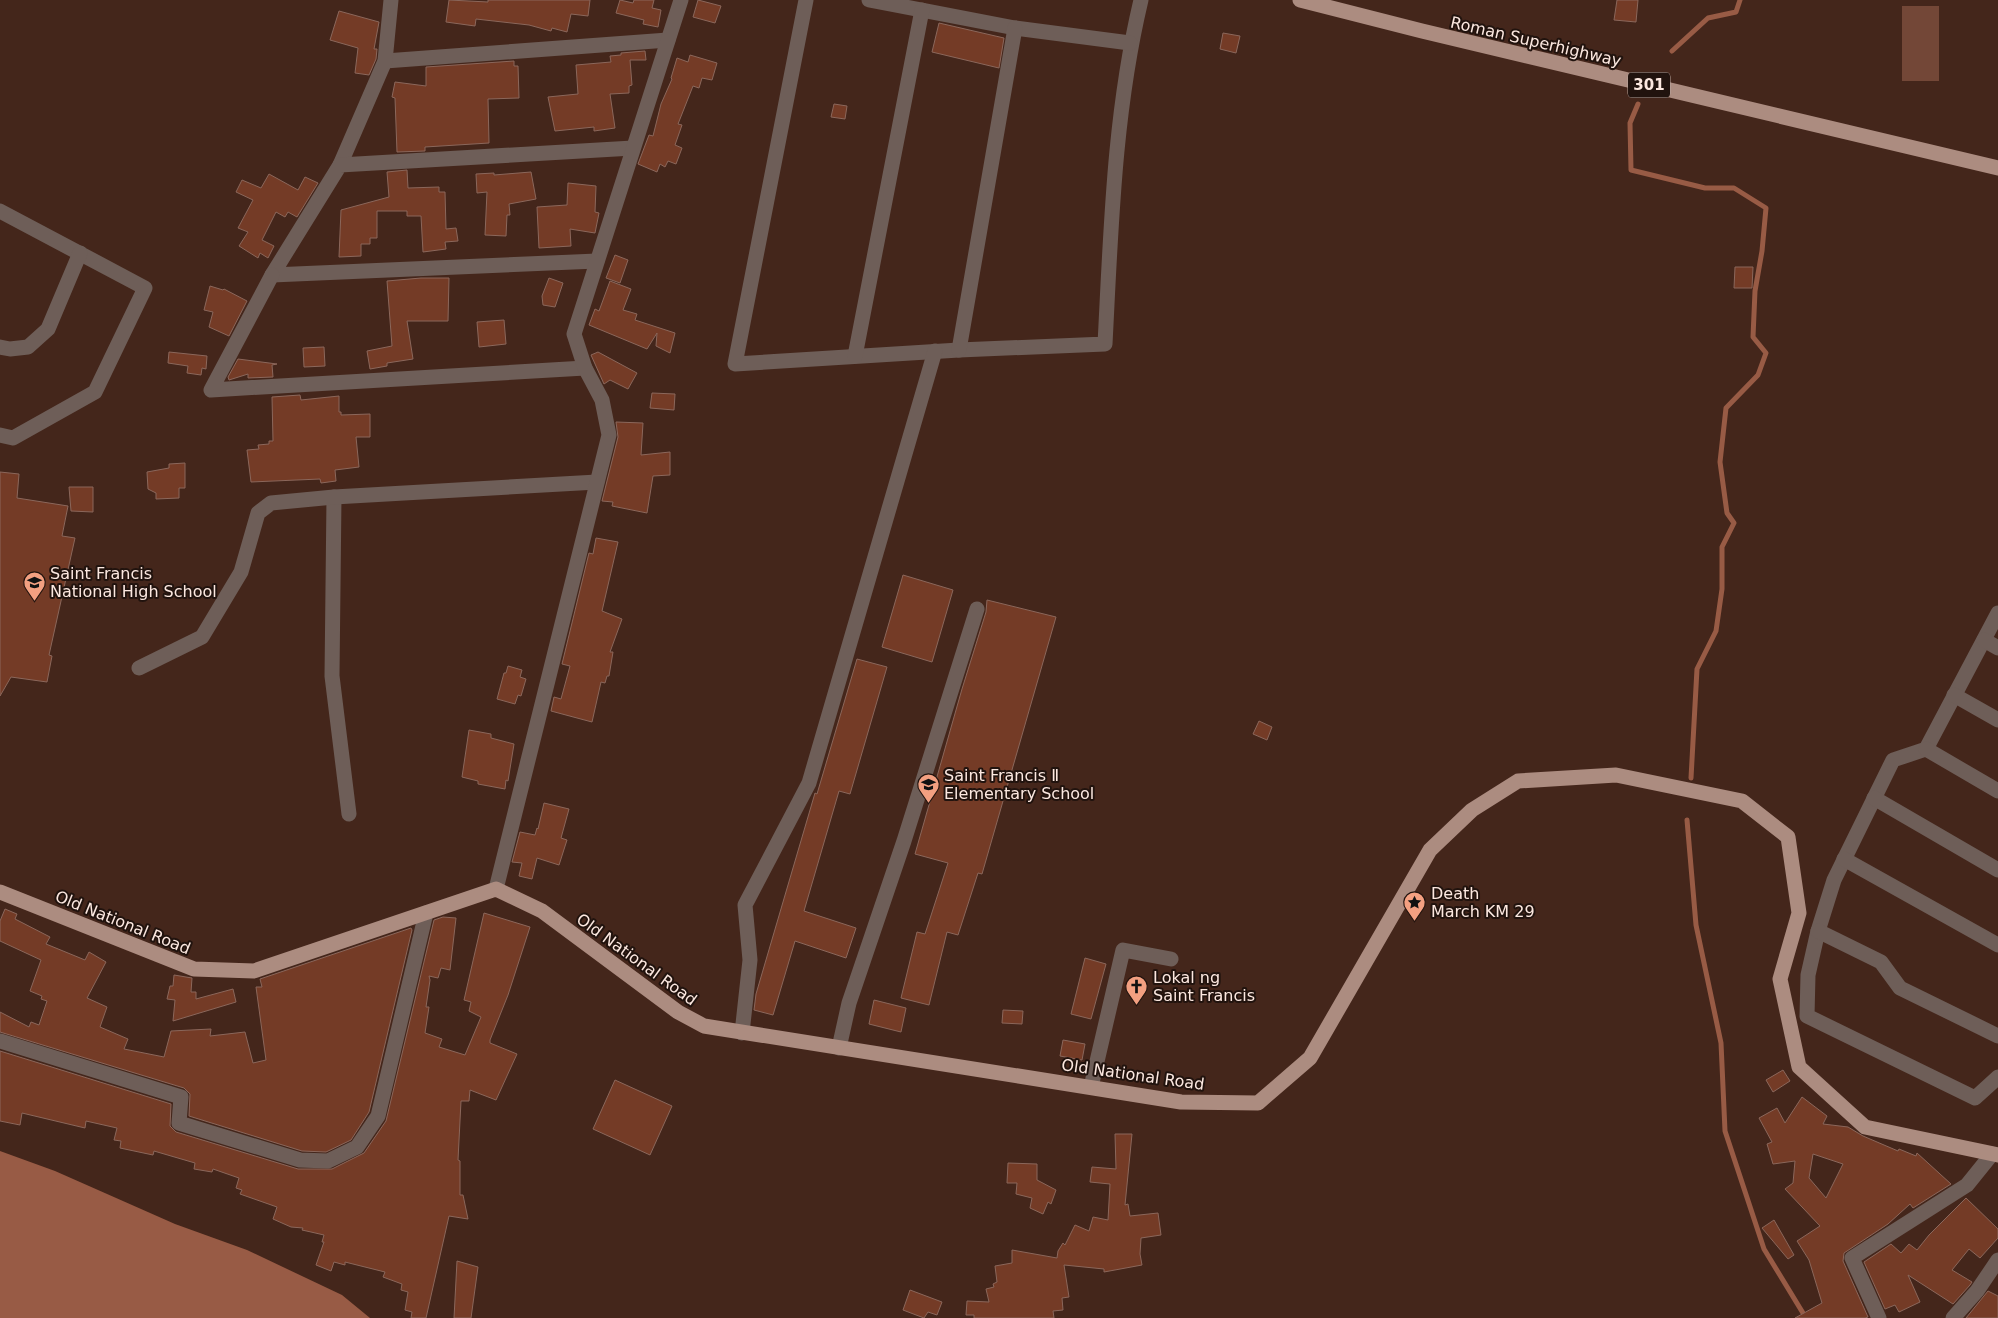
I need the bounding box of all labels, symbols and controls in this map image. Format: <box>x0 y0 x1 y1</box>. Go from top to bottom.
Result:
street label: Roman Superhighway <box>1449 13 1623 70</box>
road number: 301 <box>1628 72 1670 98</box>
place label: Saint Francis National High School <box>50 564 217 601</box>
school or university icon: Saint Francis National High School <box>22 570 46 601</box>
place label: Saint Francis Ⅱ Elementary School <box>944 766 1094 803</box>
school or university icon: Saint Francis Ⅱ Elementary School <box>916 772 940 803</box>
place label: Death March KM 29 <box>1431 884 1535 921</box>
street label: Old National Road <box>52 887 193 958</box>
place icon: Death March KM 29 <box>1403 890 1427 921</box>
street label: Old National Road <box>573 909 701 1009</box>
place label: Lokal ng Saint Francis <box>1153 968 1255 1005</box>
church icon: Lokal ng Saint Francis <box>1125 974 1149 1005</box>
street label: Old National Road <box>1060 1055 1206 1094</box>

